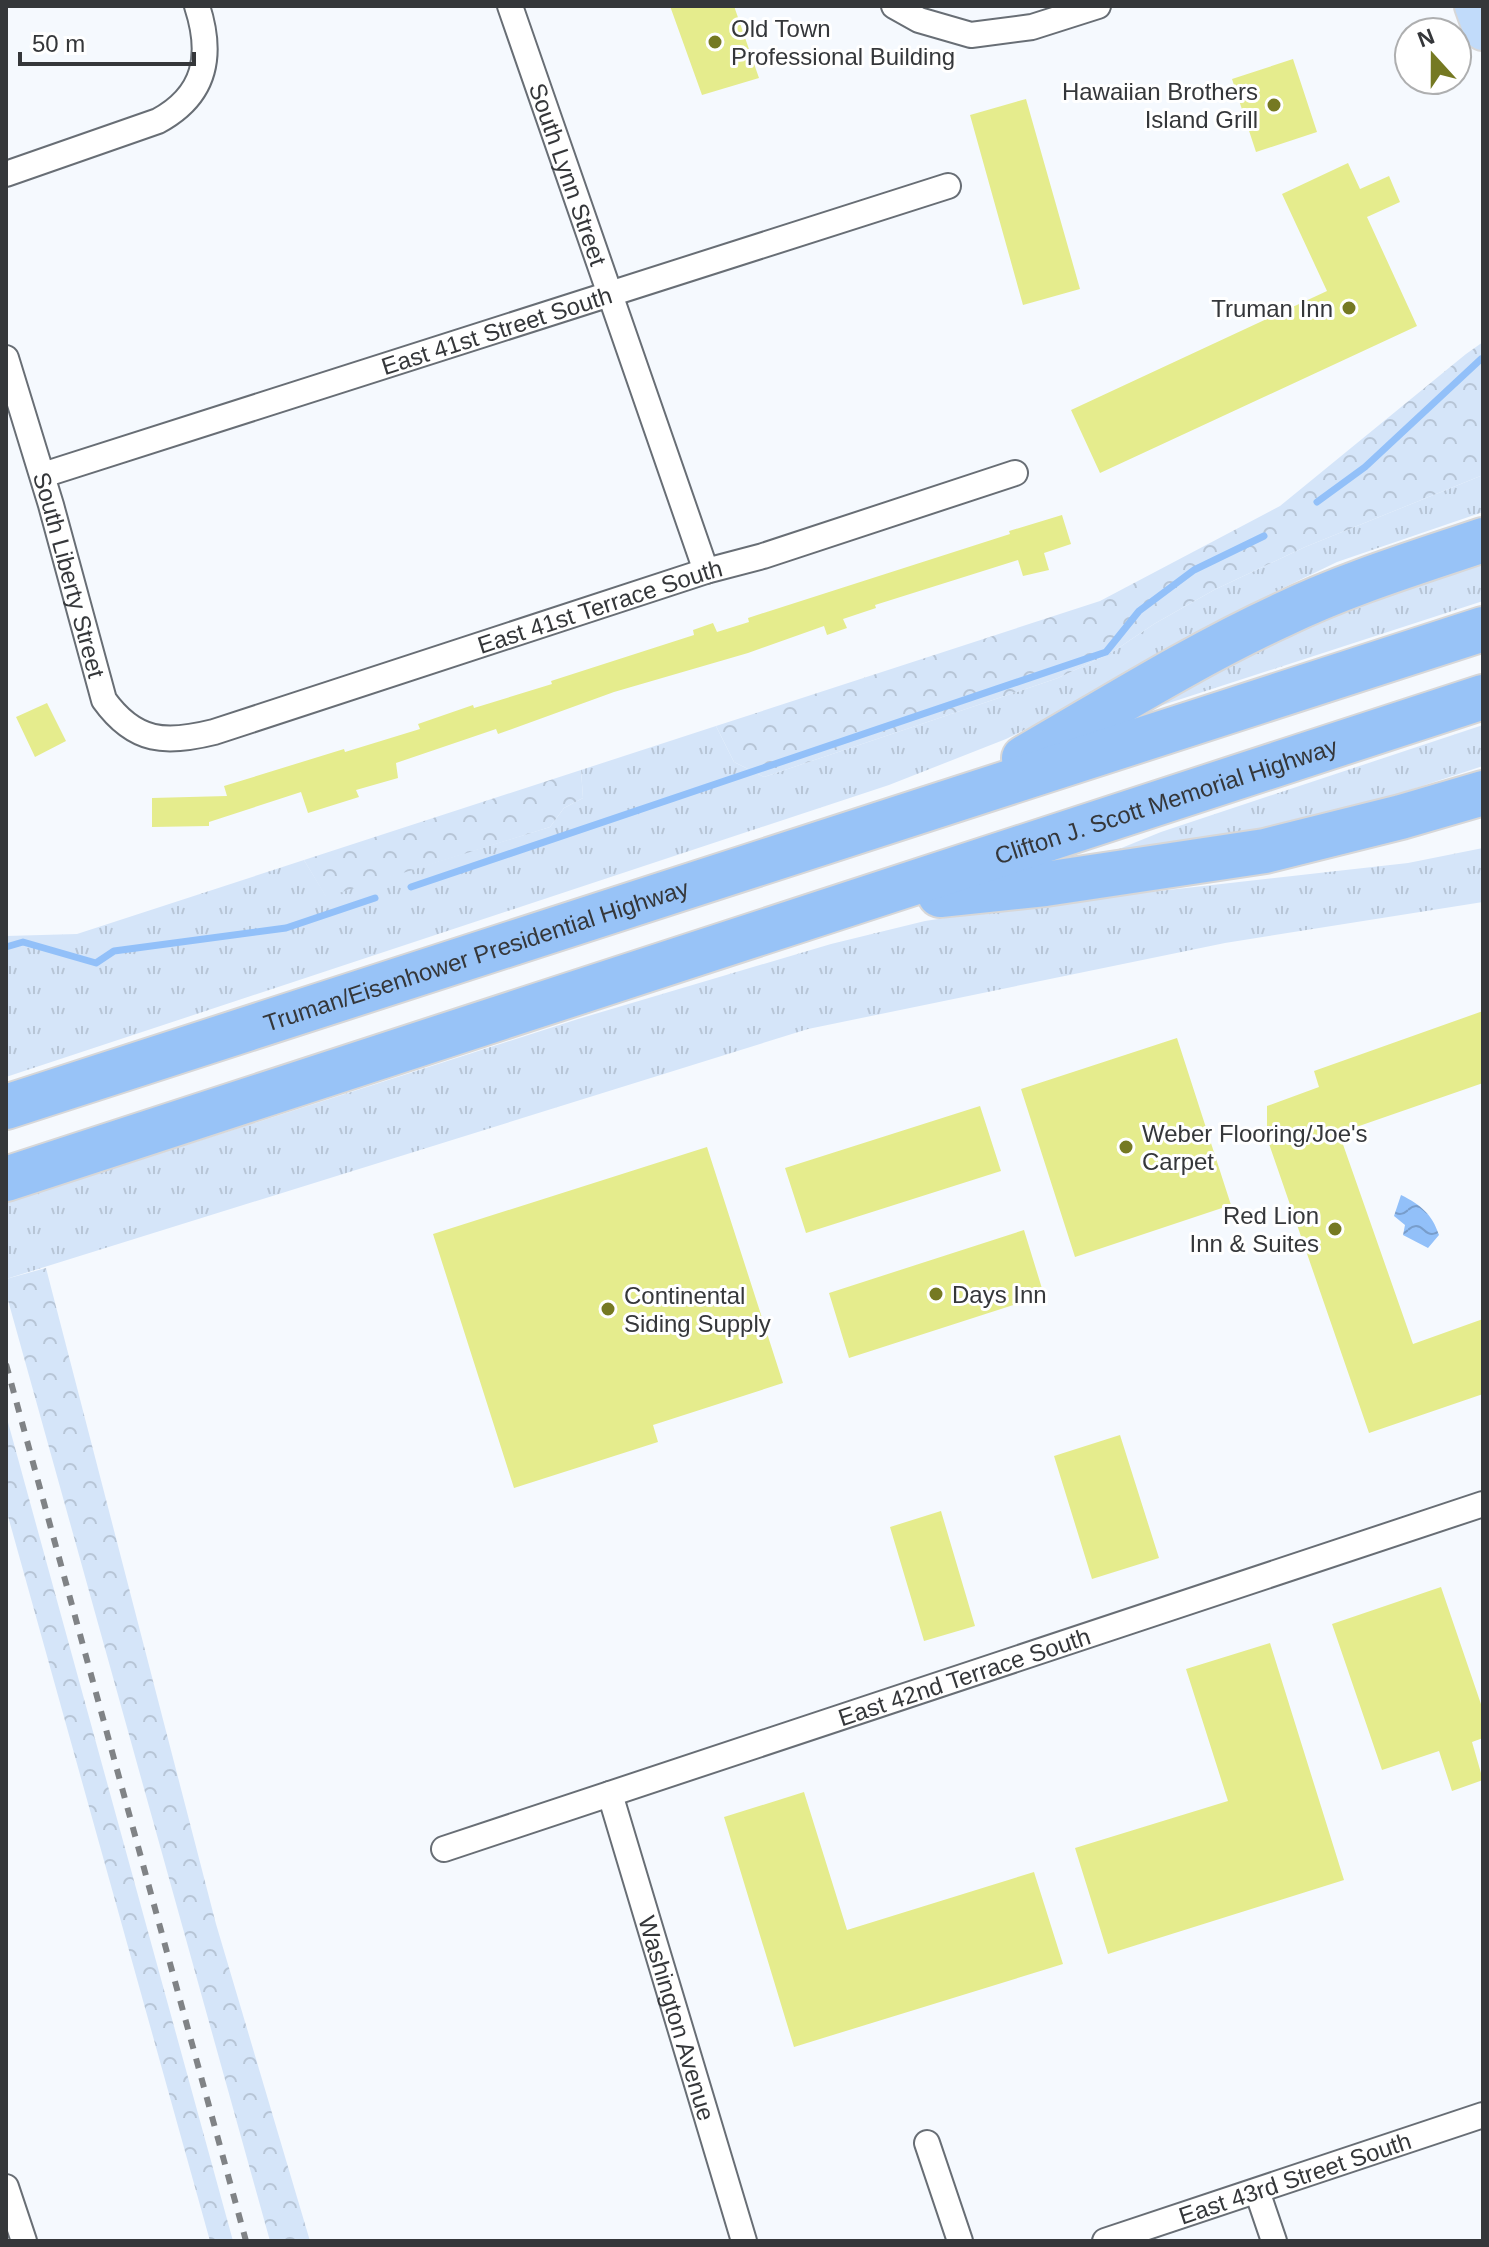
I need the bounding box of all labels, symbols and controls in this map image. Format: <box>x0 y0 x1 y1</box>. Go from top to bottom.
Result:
place label: Old Town Professional Building <box>731 15 955 70</box>
scale bar <box>20 16 194 66</box>
north arrow <box>1393 16 1473 96</box>
text: N <box>1414 23 1438 52</box>
text: 50 m <box>32 30 85 57</box>
marker: Old Town Professional Building <box>706 33 724 51</box>
place label: Hawaiian Brothers Island Grill <box>1062 78 1258 133</box>
street label: South Lynn Street <box>524 79 613 269</box>
marker: Hawaiian Brothers Island Grill <box>1265 96 1283 114</box>
street label: East 41st Street South <box>378 281 615 380</box>
place label: Truman Inn <box>1211 295 1333 322</box>
marker: Truman Inn <box>1340 299 1358 317</box>
street label: South Liberty Street <box>28 469 111 681</box>
street label: East 41st Terrace South <box>474 554 725 658</box>
street label: Clifton J. Scott Memorial Highway <box>991 732 1341 869</box>
street label: Truman/Eisenhower Presidential Highway <box>260 874 692 1036</box>
place label: Weber Flooring/Joe's Carpet <box>1142 1120 1368 1175</box>
marker: Weber Flooring/Joe's Carpet <box>1117 1138 1135 1156</box>
place label: Red Lion Inn & Suites <box>1190 1202 1319 1257</box>
marker: Red Lion Inn & Suites <box>1326 1220 1344 1238</box>
place label: Days Inn <box>952 1281 1047 1308</box>
place label: Continental Siding Supply <box>624 1282 771 1337</box>
marker: Days Inn <box>927 1285 945 1303</box>
marker: Continental Siding Supply <box>599 1300 617 1318</box>
street label: East 42nd Terrace South <box>835 1622 1094 1731</box>
street label: Washington Avenue <box>634 1913 721 2124</box>
street label: East 43rd Street South <box>1175 2127 1414 2229</box>

